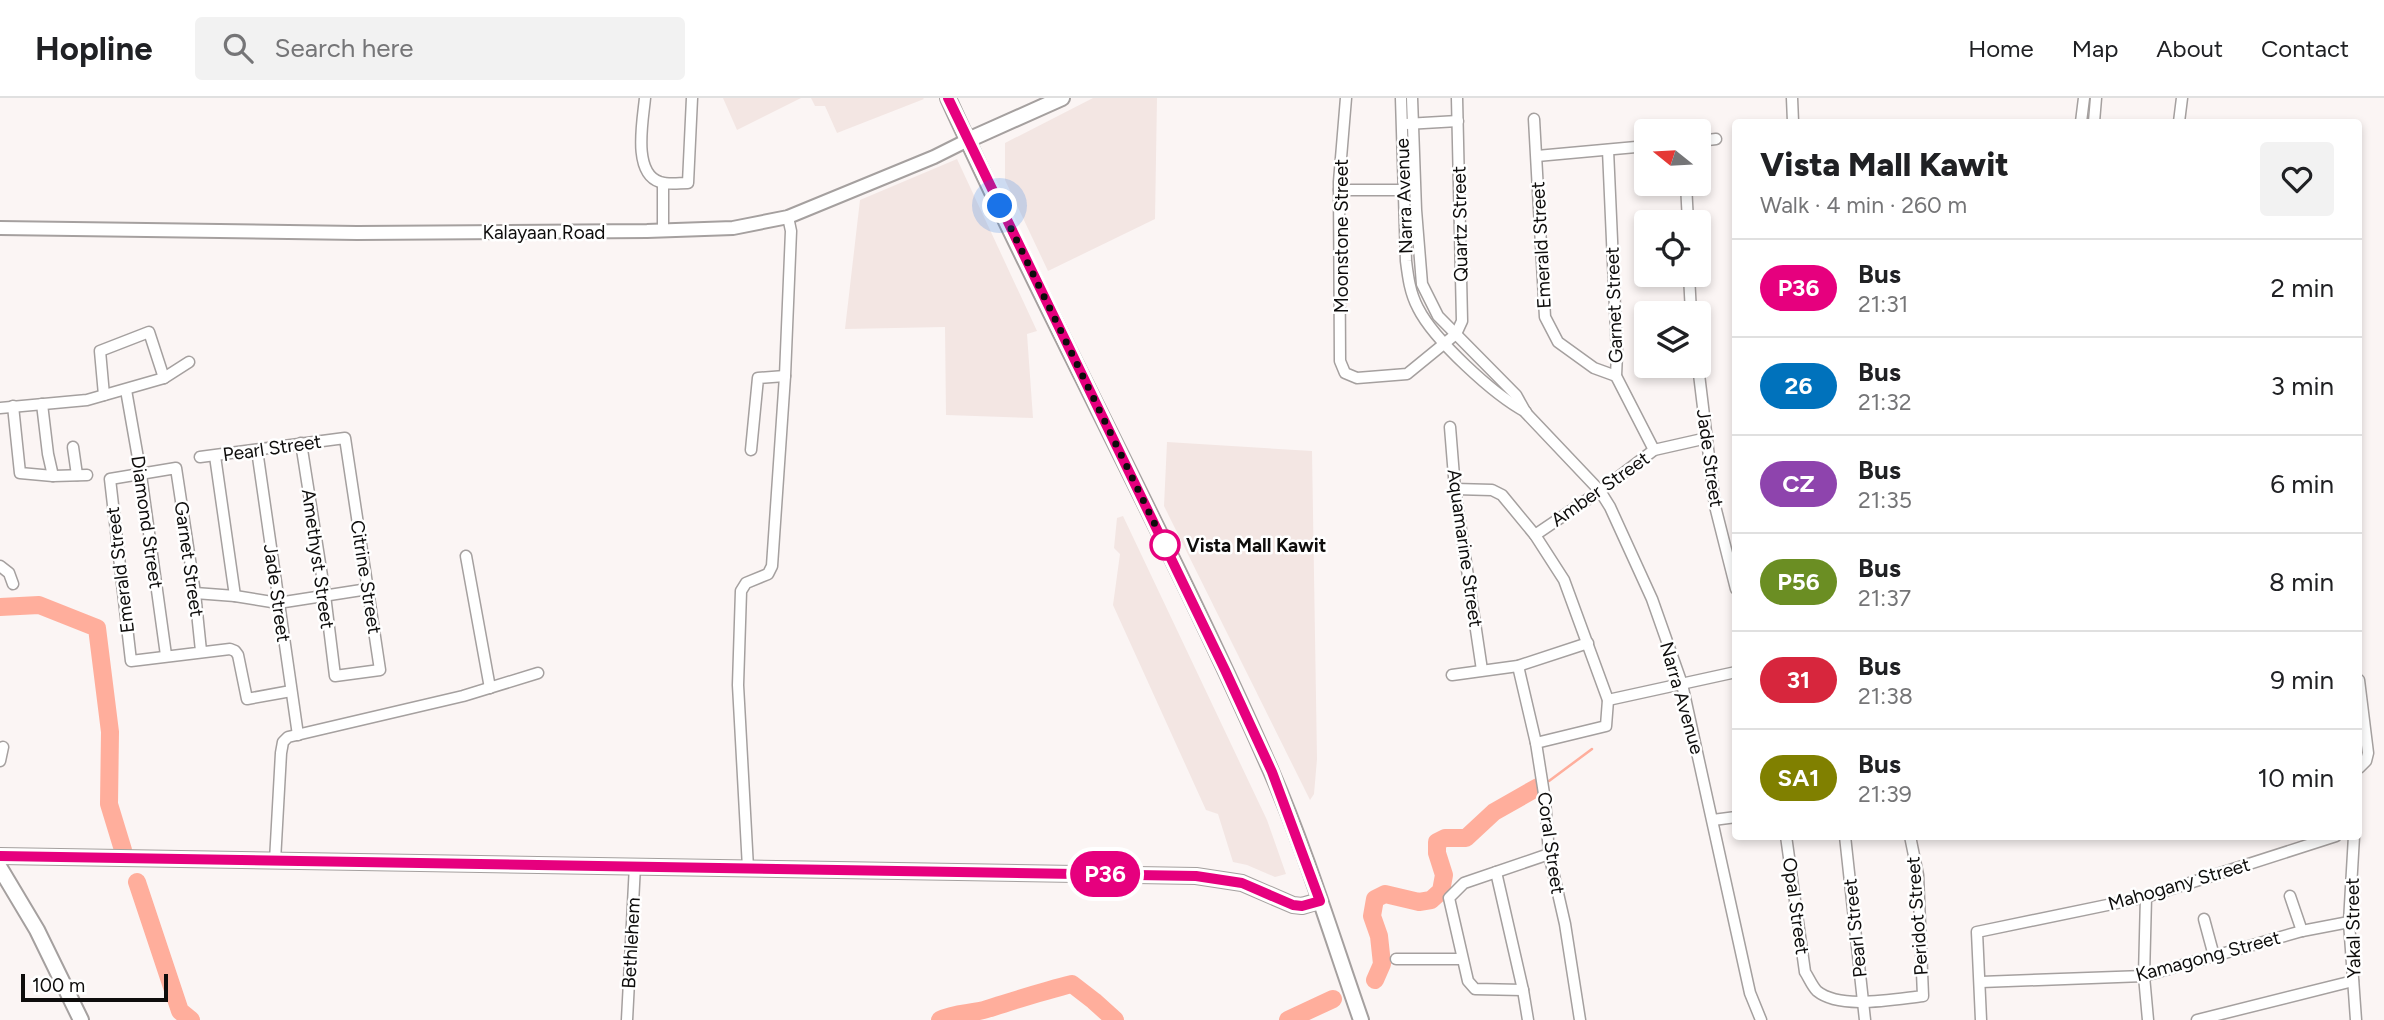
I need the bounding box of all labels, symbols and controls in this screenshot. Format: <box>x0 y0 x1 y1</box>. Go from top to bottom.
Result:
search box <box>195 17 685 80</box>
text: Hopline <box>35 29 153 68</box>
icon: search <box>219 29 257 67</box>
text: Search here <box>275 32 413 64</box>
text: Home <box>1968 34 2034 63</box>
text: Map <box>2072 34 2118 63</box>
text: About <box>2156 34 2223 63</box>
text: Contact <box>2261 34 2349 63</box>
north arrow <box>1634 119 1712 196</box>
map controls <box>1634 119 1711 378</box>
street label: Narra Avenue <box>1390 138 1418 254</box>
button: heart <box>2260 142 2334 216</box>
text: Vista Mall Kawit <box>1760 145 2009 184</box>
street label: Moonstone Street <box>1330 159 1353 313</box>
street label: Quartz Street <box>1447 166 1473 282</box>
street label: Emerald Street <box>1526 181 1556 309</box>
your location <box>982 188 1017 223</box>
text: Walk · 4 min · 260 m <box>1760 191 1967 219</box>
button: locate <box>1634 210 1711 287</box>
street label: Kalayaan Road <box>482 221 606 244</box>
street label: Garnet Street <box>1600 246 1628 364</box>
text: Bus <box>1858 258 1901 290</box>
text: 2 min <box>2270 272 2334 304</box>
text: P36 <box>1778 273 1819 302</box>
text: 21:31 <box>1858 290 1908 318</box>
button: layers <box>1634 301 1711 378</box>
text: Bus <box>1858 356 1901 388</box>
text: 3 min <box>2271 370 2334 402</box>
text: 26 <box>1785 371 1812 400</box>
text: 21:32 <box>1858 388 1912 416</box>
street label: Jade Street <box>1692 407 1728 509</box>
street label: Pearl Street <box>221 430 323 466</box>
street label: Amber Street <box>1546 447 1654 531</box>
street label: Diamond Street <box>126 454 168 590</box>
text: Bus <box>1858 454 1901 486</box>
street label: Aquamarine Street <box>1443 467 1487 629</box>
text: 6 min <box>2270 468 2334 500</box>
text: CZ <box>1782 469 1815 498</box>
text: 21:35 <box>1858 486 1912 514</box>
street label: Amethyst Street <box>297 488 339 630</box>
street label: Garnet Street <box>169 500 209 618</box>
street label: Emerald Street <box>101 506 139 634</box>
street label: Citrine Street <box>346 518 386 636</box>
marker: Vista Mall Kawit <box>1150 530 1180 560</box>
place label: Vista Mall Kawit <box>1186 534 1327 557</box>
street label: Jade Street <box>259 542 295 644</box>
text: Bus <box>1858 552 1901 584</box>
text: 8 min <box>2269 566 2334 598</box>
text: P56 <box>1777 567 1820 596</box>
text: 21:37 <box>1858 584 1911 612</box>
street label: Narra Avenue <box>1655 639 1709 757</box>
text: Bus <box>1858 650 1901 682</box>
text: 9 min <box>2270 664 2334 696</box>
text: 31 <box>1787 665 1810 694</box>
text: 21:38 <box>1858 682 1913 710</box>
text: Bus <box>1858 748 1901 780</box>
text: 10 min <box>2258 762 2334 794</box>
text: SA1 <box>1778 763 1819 792</box>
text: 21:39 <box>1858 780 1912 808</box>
street label: Coral Street <box>1532 790 1570 896</box>
line badge: P36 <box>1065 851 1145 897</box>
street label: Mahogany Street <box>2105 853 2253 915</box>
street label: Opal Street <box>1778 856 1814 956</box>
street label: Peridot Street <box>1901 856 1933 976</box>
text: P36 <box>1084 859 1126 888</box>
street label: Pearl Street <box>1838 877 1872 979</box>
street label: Yakal Street <box>2341 877 2365 979</box>
street label: Bethlehem <box>617 897 645 989</box>
street label: Kamagong Street <box>2133 926 2283 986</box>
scale bar <box>21 971 168 1003</box>
text: 100 m <box>32 974 85 997</box>

